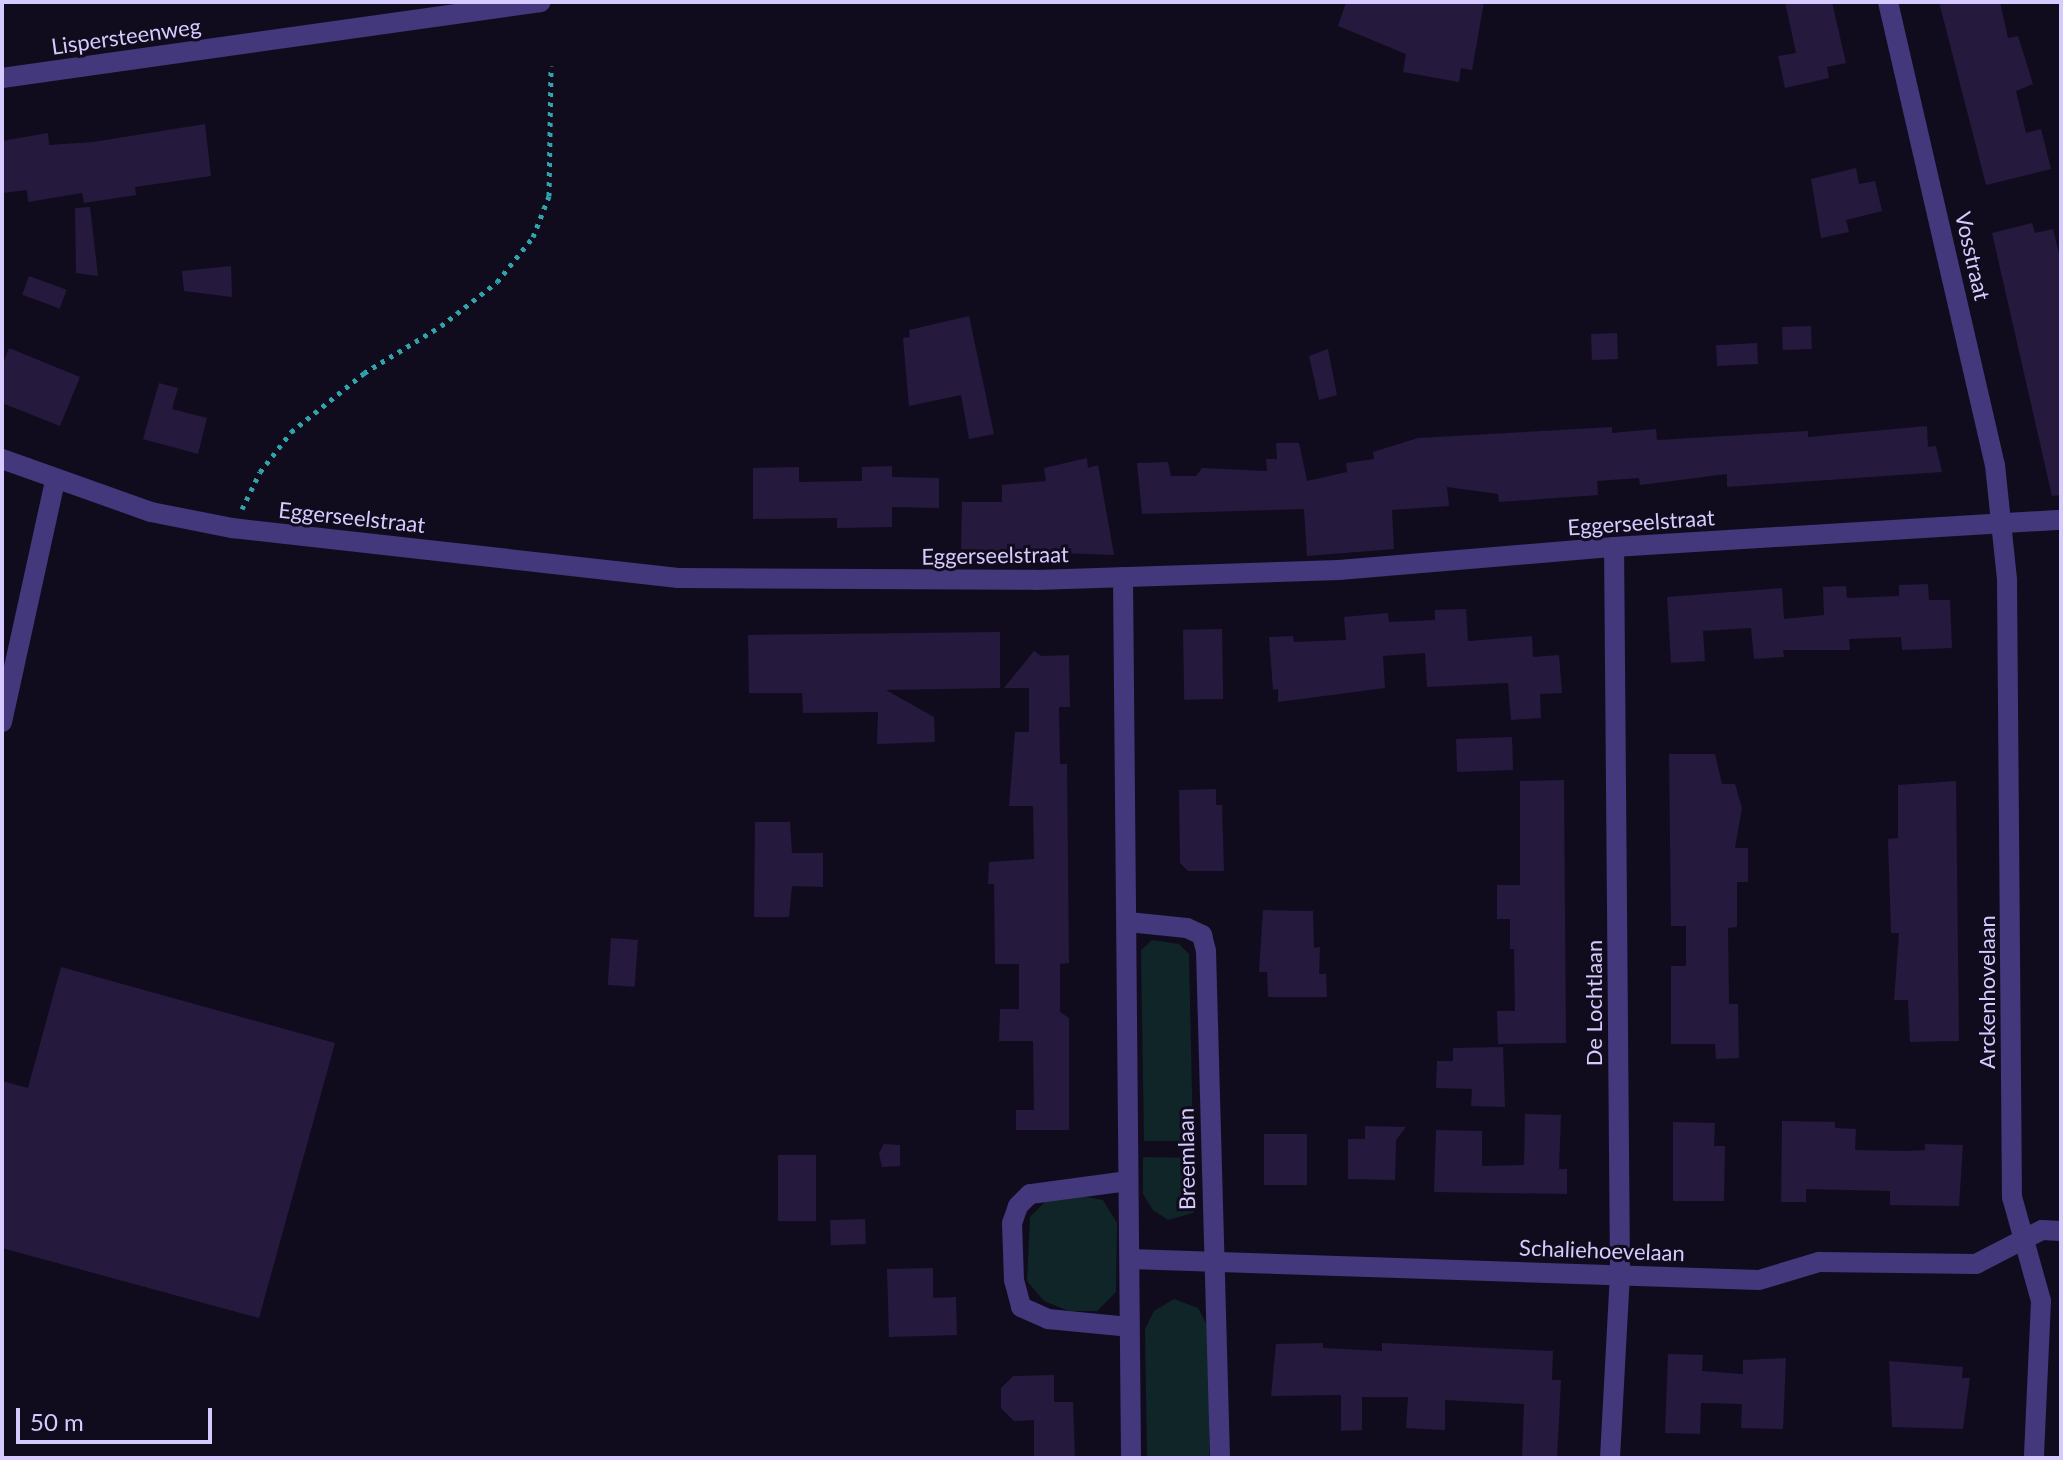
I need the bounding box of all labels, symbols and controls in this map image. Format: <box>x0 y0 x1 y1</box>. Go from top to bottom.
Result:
street label: Lispersteenweg <box>49 12 203 60</box>
street label: Vosstraat <box>1950 209 1996 303</box>
street label: Eggerseelstraat <box>277 496 427 538</box>
street label: Eggerseelstraat <box>1567 504 1715 540</box>
street label: Eggerseelstraat <box>921 541 1069 569</box>
street label: Arckenhovelaan <box>1974 915 2000 1069</box>
street label: De Lochtlaan <box>1581 940 1607 1066</box>
street label: Breemlaan <box>1172 1108 1200 1210</box>
street label: Schaliehoevelaan <box>1519 1234 1685 1266</box>
scale bar <box>20 1392 216 1442</box>
text: 50 m <box>30 1407 84 1436</box>

